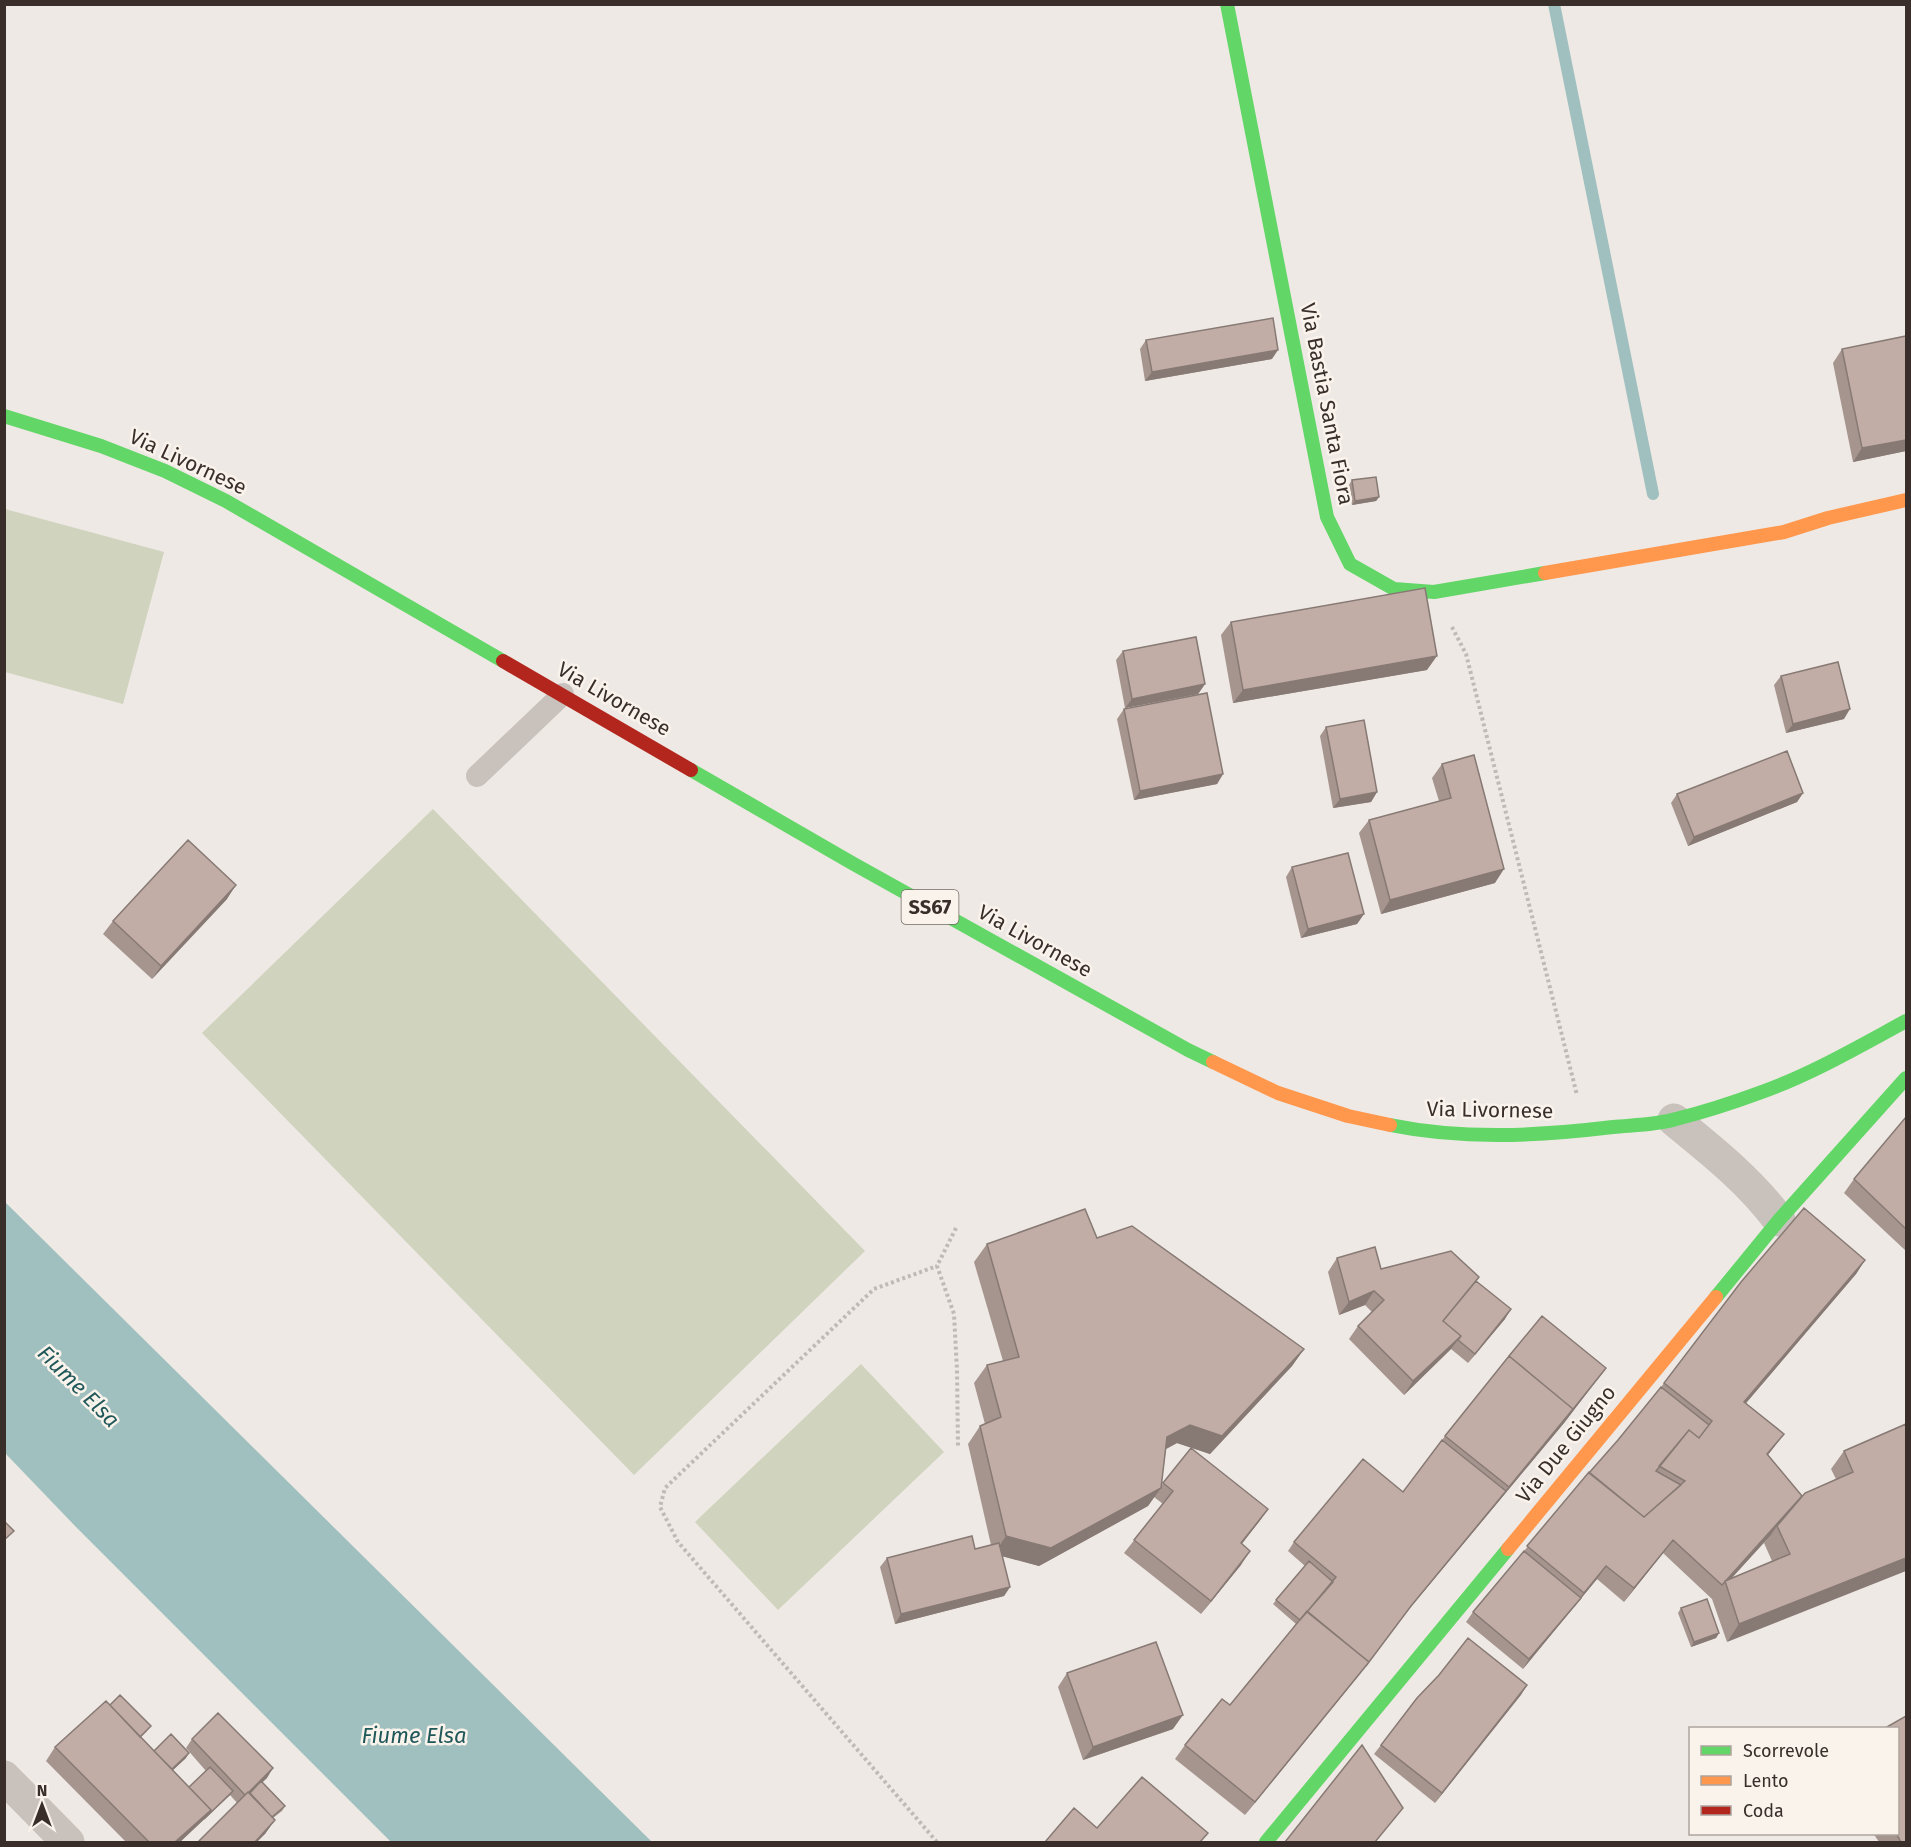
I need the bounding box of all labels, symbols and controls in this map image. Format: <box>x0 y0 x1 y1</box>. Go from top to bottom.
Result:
street label: Via Bastia Santa Fiora <box>1295 301 1359 507</box>
street label: Via Livornese <box>125 423 251 501</box>
street label: Via Livornese <box>553 656 675 742</box>
road number: SS67 <box>902 890 958 924</box>
street label: Via Livornese <box>973 899 1097 983</box>
street label: Via Livornese <box>1426 1096 1554 1124</box>
water label: Fiume Elsa <box>32 1340 125 1433</box>
street label: Via Due Giugno <box>1511 1380 1621 1508</box>
water label: Fiume Elsa <box>362 1722 466 1749</box>
legend <box>1689 1727 1899 1835</box>
text: Scorrevole <box>1743 1740 1829 1762</box>
text: Lento <box>1743 1770 1789 1792</box>
north arrow <box>12 1775 72 1835</box>
text: N <box>37 1781 47 1800</box>
text: Coda <box>1743 1800 1784 1822</box>

